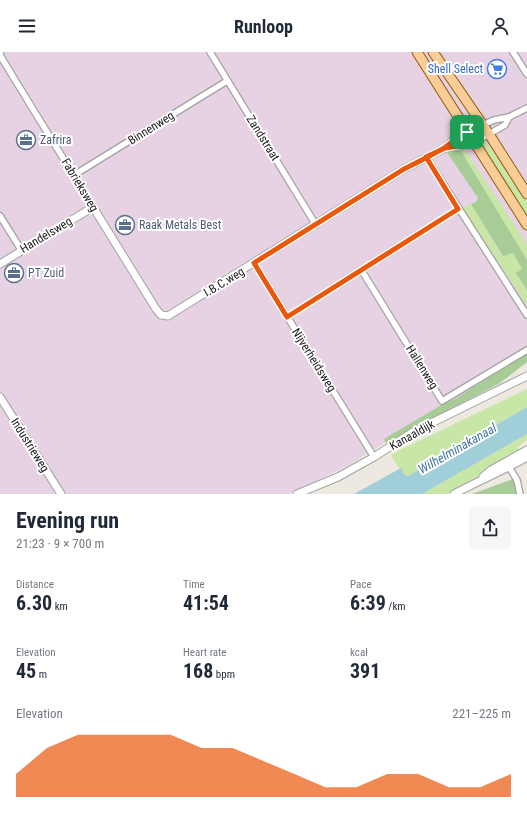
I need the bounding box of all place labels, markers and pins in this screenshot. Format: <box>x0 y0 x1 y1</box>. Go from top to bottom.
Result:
supermarket icon: Shell Select <box>486 58 508 80</box>
place label: Shell Select <box>428 62 483 76</box>
pin <box>450 115 484 149</box>
office icon: Zafrira <box>15 129 37 151</box>
place label: Zafrira <box>40 133 72 147</box>
office icon: Raak Metals Best <box>114 214 136 236</box>
place label: Raak Metals Best <box>139 218 222 232</box>
office icon: PT Zuid <box>3 262 25 284</box>
place label: PT Zuid <box>28 266 64 280</box>

